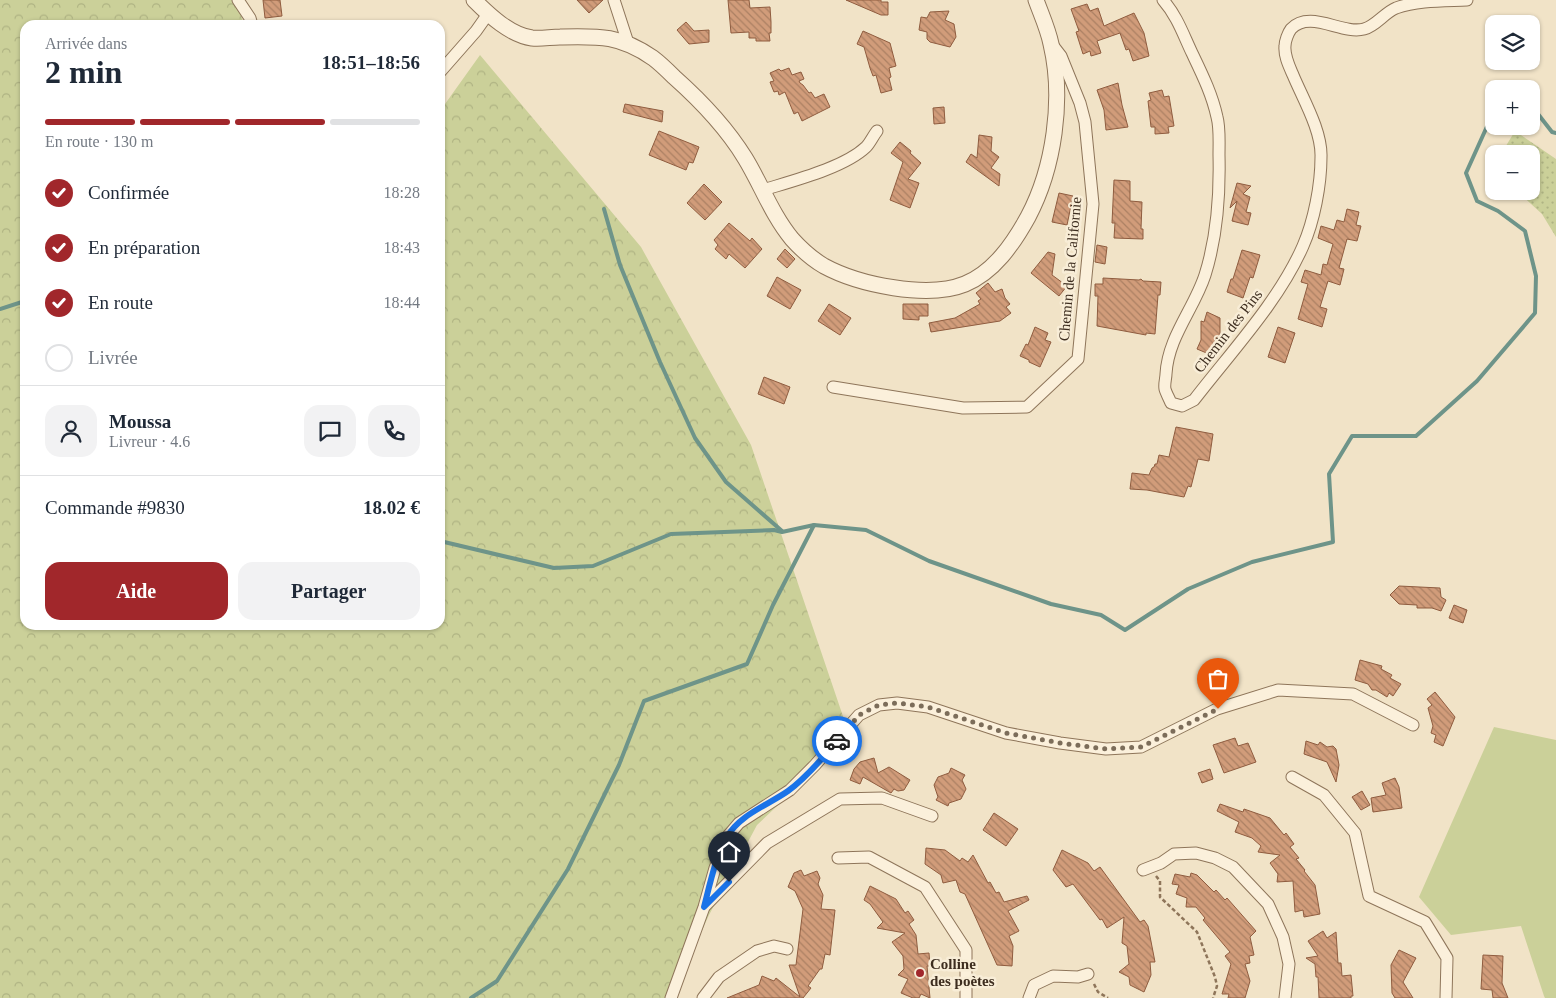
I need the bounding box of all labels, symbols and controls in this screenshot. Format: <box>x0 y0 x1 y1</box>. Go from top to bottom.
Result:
map controls <box>1485 15 1540 200</box>
button: layers <box>1485 15 1540 70</box>
text: Arrivée dans <box>45 35 127 52</box>
text: 18:51–18:56 <box>322 52 420 73</box>
text: 2 min <box>45 54 122 90</box>
button: + <box>1485 80 1540 135</box>
text: En route · 130 m <box>45 133 153 150</box>
button: − <box>1485 145 1540 200</box>
icon: check <box>45 179 73 207</box>
text: Confirmée <box>88 182 169 203</box>
text: 18:28 <box>384 184 420 201</box>
street label: Chemin de la Californie <box>1056 196 1084 342</box>
icon: check <box>45 234 73 262</box>
text: En préparation <box>88 237 200 258</box>
text: 18:43 <box>384 239 420 256</box>
street label: Chemin des Pins <box>1191 286 1265 376</box>
icon: check <box>45 289 73 317</box>
text: En route <box>88 292 153 313</box>
text: 18:44 <box>384 294 420 311</box>
text: Livrée <box>88 347 138 368</box>
button: person <box>45 405 97 457</box>
button: chat <box>304 405 356 457</box>
button: phone <box>368 405 420 457</box>
text: Moussa <box>109 411 171 432</box>
text: Livreur · 4.6 <box>109 433 190 450</box>
text: Commande #9830 <box>45 497 185 518</box>
text: 18.02 € <box>363 497 420 518</box>
button: Aide <box>45 562 228 620</box>
button: Partager <box>238 562 420 620</box>
pin <box>1197 658 1239 709</box>
icon: bag <box>1204 665 1232 693</box>
courier <box>812 716 862 766</box>
icon: car <box>823 727 851 755</box>
pin <box>708 831 750 882</box>
icon: home <box>715 838 743 866</box>
place label: Colline des poètes <box>930 956 995 989</box>
marker: Colline des poètes <box>914 967 926 979</box>

